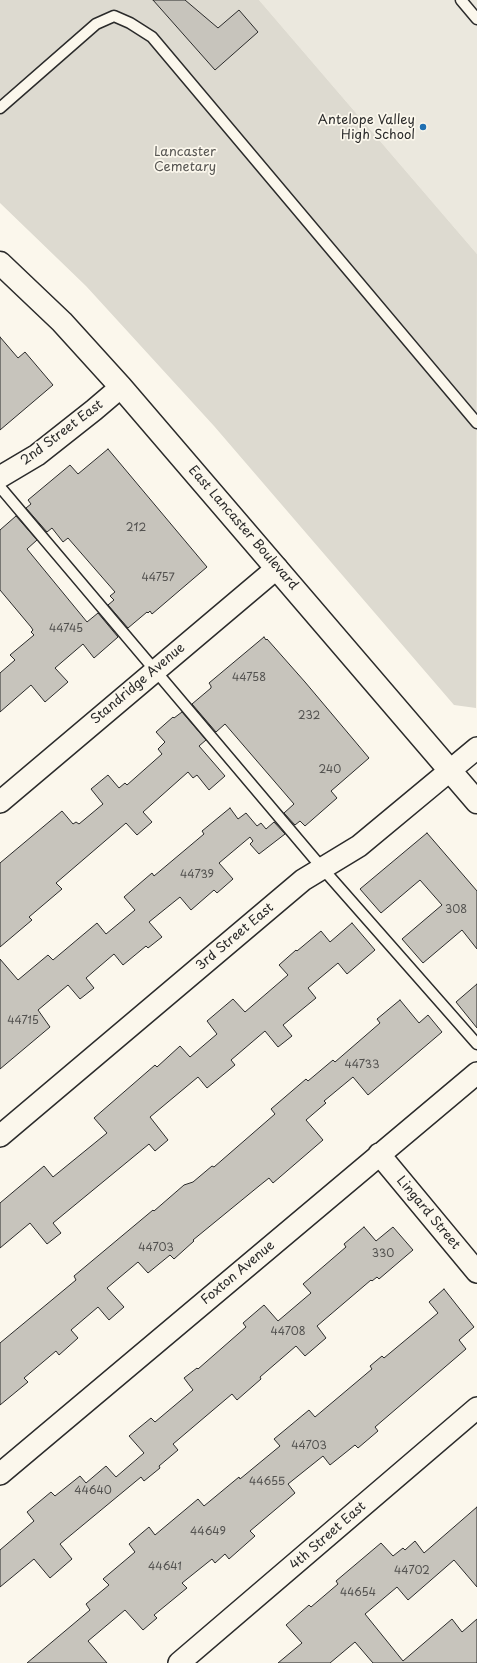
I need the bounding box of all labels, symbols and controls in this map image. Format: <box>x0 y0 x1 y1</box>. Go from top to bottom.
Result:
place label: Antelope Valley High School <box>318 112 415 143</box>
marker: Antelope Valley High School <box>418 122 428 132</box>
park label: Lancaster Cemetary <box>154 144 216 175</box>
street label: 2nd Street East <box>18 397 106 469</box>
street label: East Lancaster Boulevard <box>185 463 301 593</box>
house number: 212 <box>126 521 146 535</box>
house number: 44757 <box>141 571 175 585</box>
house number: 44745 <box>49 622 83 636</box>
street label: Standridge Avenue <box>88 640 188 728</box>
house number: 44758 <box>232 671 266 685</box>
house number: 232 <box>298 709 320 723</box>
house number: 240 <box>319 763 341 777</box>
house number: 44739 <box>180 868 214 882</box>
street label: 3rd Street East <box>193 900 277 974</box>
house number: 308 <box>445 903 467 917</box>
house number: 44715 <box>7 1014 39 1028</box>
house number: 44733 <box>344 1058 380 1072</box>
street label: Lingard Street <box>393 1173 463 1253</box>
street label: Foxton Avenue <box>198 1238 278 1308</box>
house number: 44703 <box>138 1241 174 1255</box>
house number: 330 <box>372 1247 394 1261</box>
house number: 44708 <box>270 1325 306 1339</box>
house number: 44703 <box>291 1439 327 1453</box>
house number: 44655 <box>249 1475 285 1489</box>
house number: 44640 <box>74 1484 112 1498</box>
street label: 4th Street East <box>287 1499 369 1573</box>
house number: 44649 <box>190 1525 226 1539</box>
house number: 44641 <box>148 1560 182 1574</box>
house number: 44702 <box>394 1564 430 1578</box>
house number: 44654 <box>340 1586 376 1600</box>

